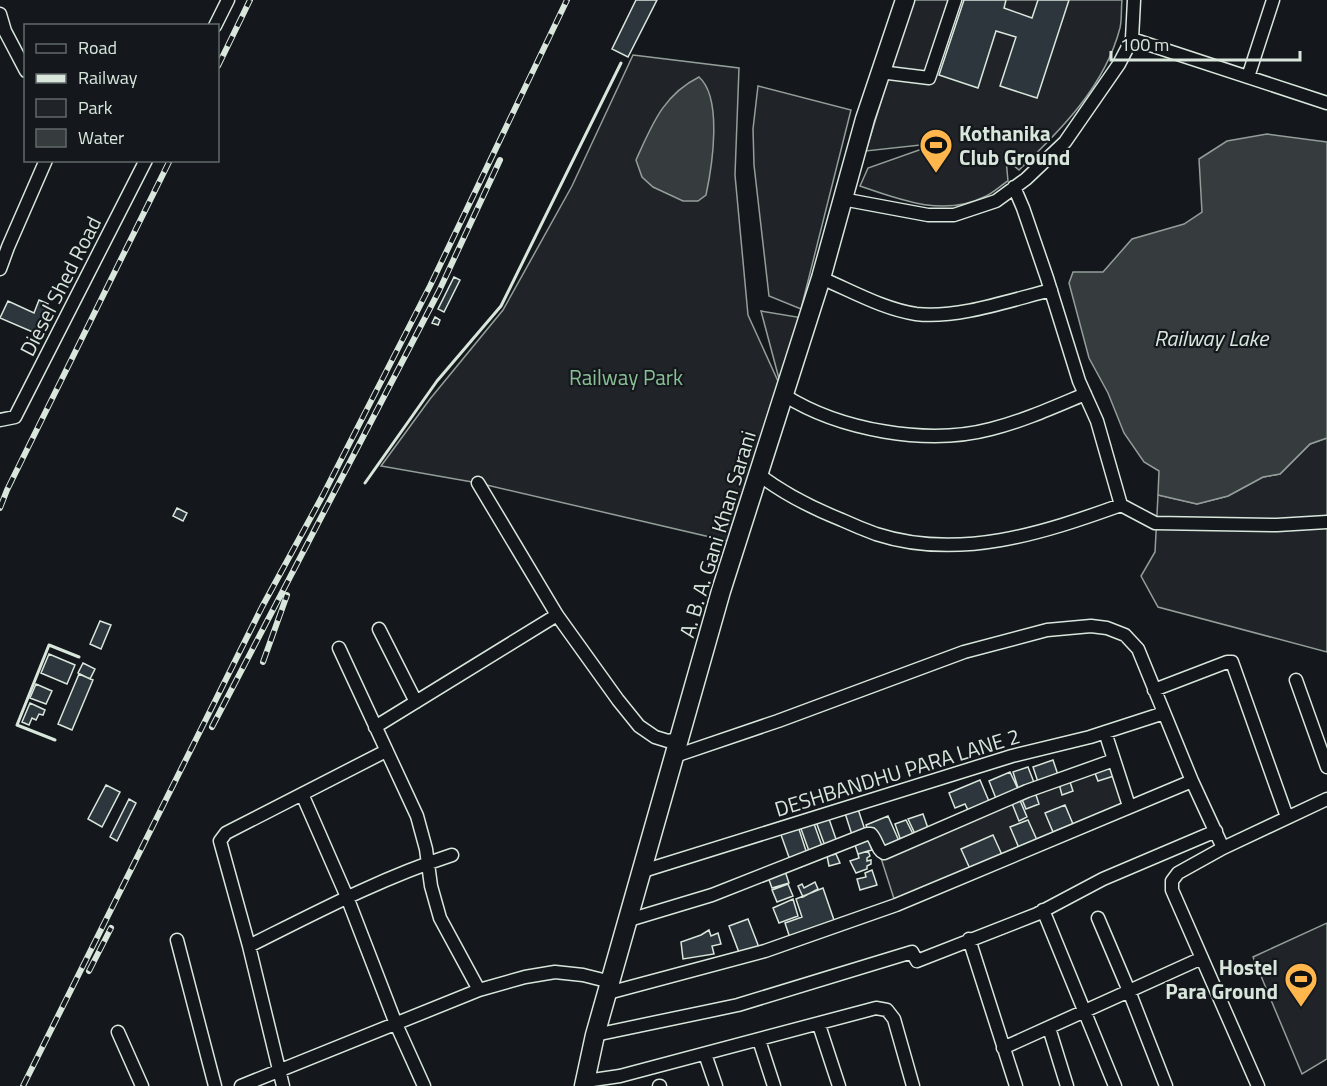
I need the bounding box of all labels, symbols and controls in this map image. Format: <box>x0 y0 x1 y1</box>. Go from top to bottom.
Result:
legend <box>24 24 219 162</box>
scale bar <box>1111 24 1300 62</box>
text: 100 m <box>1120 31 1169 58</box>
text: Road <box>78 34 117 61</box>
text: Railway <box>78 64 138 91</box>
text: Park <box>78 94 113 121</box>
place label: Kothanika Club Ground <box>959 117 1070 173</box>
text: Water <box>78 124 124 151</box>
sports icon: Kothanika Club Ground <box>918 127 954 174</box>
street label: Diesel Shed Road <box>11 211 109 361</box>
water label: Railway Lake <box>1154 321 1270 355</box>
park label: Railway Park <box>569 361 683 393</box>
street label: A. B. A. Gani Khan Sarani <box>670 427 764 641</box>
street label: DESHBANDHU PARA LANE 2 <box>770 719 1024 825</box>
place label: Hostel Para Ground <box>1165 951 1278 1007</box>
sports icon: Hostel Para Ground <box>1283 961 1319 1008</box>

